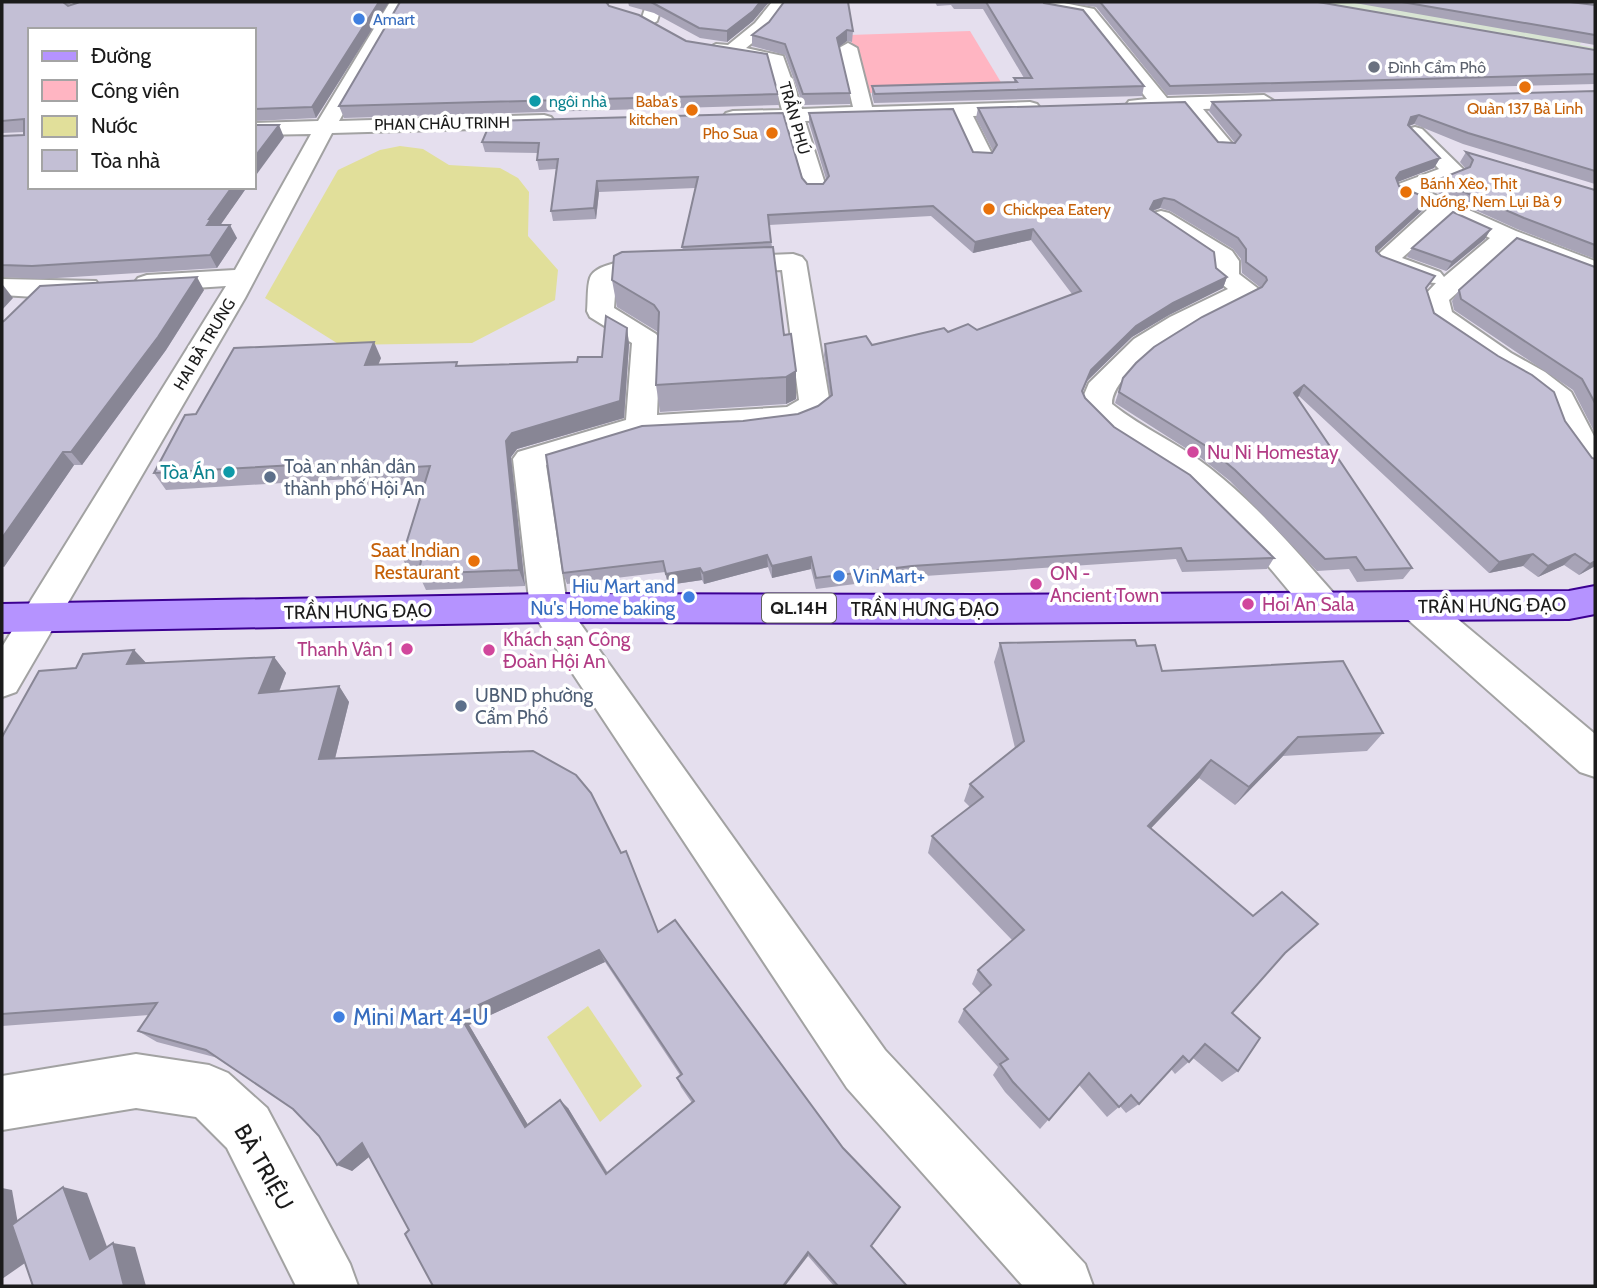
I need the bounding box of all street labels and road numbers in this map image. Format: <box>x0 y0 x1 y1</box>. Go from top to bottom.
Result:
street label: TRẦN PHÚ <box>775 79 815 157</box>
street label: PHAN CHÂU TRINH <box>374 113 510 134</box>
street label: HAI BÀ TRƯNG <box>170 295 239 394</box>
street label: TRẦN HƯNG ĐẠO <box>1418 590 1566 618</box>
road number: QL.14H <box>762 594 836 622</box>
street label: TRẦN HƯNG ĐẠO <box>851 595 999 621</box>
street label: TRẦN HƯNG ĐẠO <box>284 596 432 624</box>
street label: BÀ TRIỆU <box>228 1119 301 1215</box>

